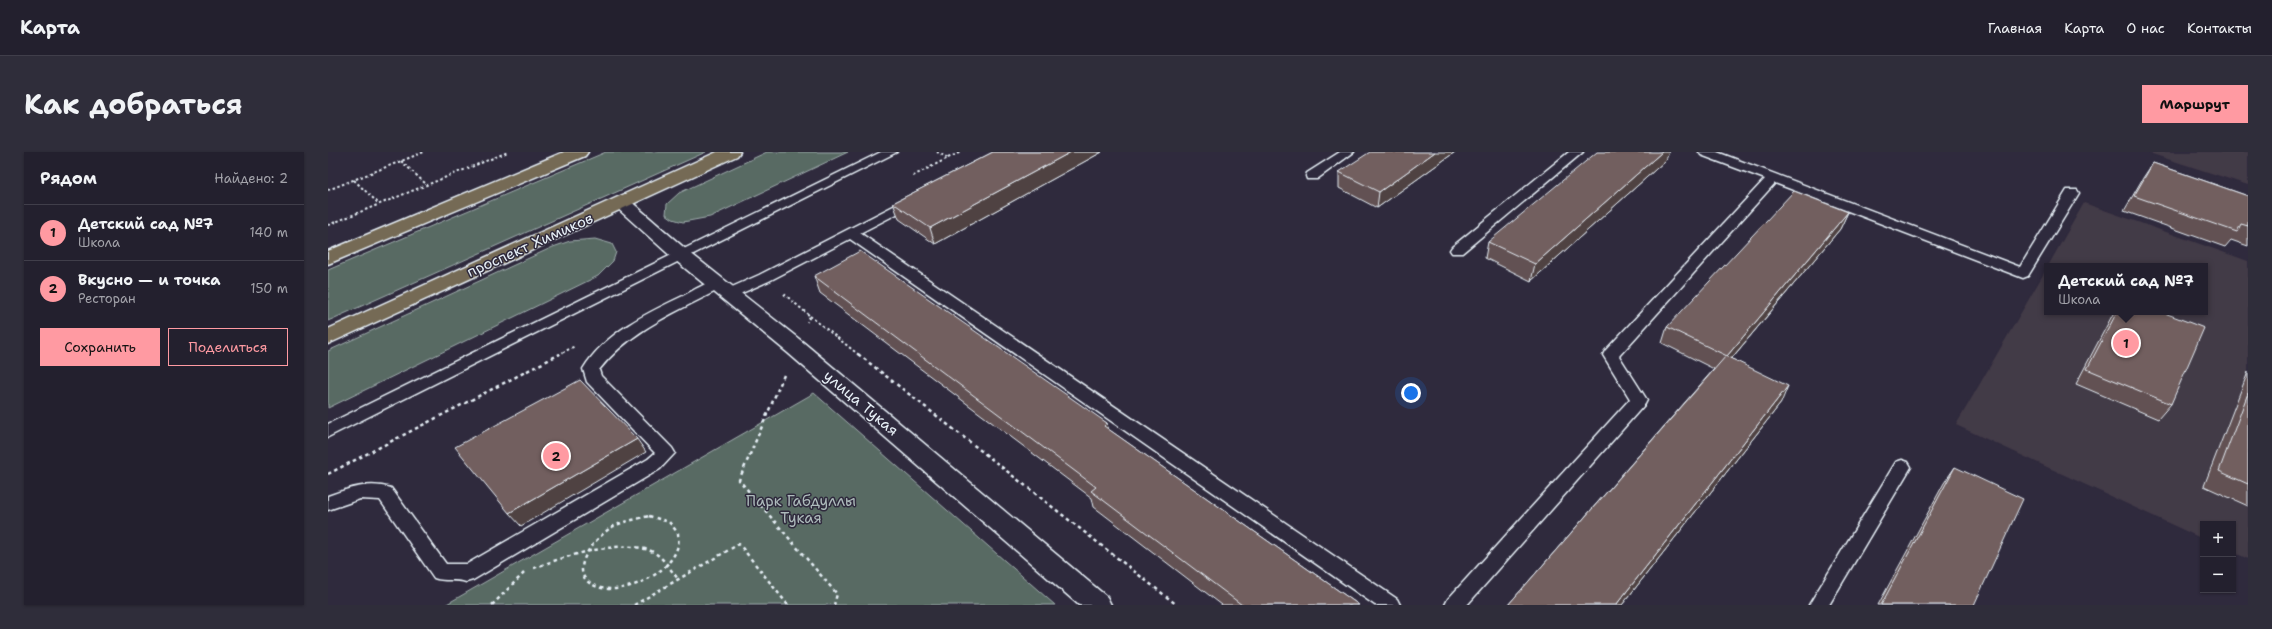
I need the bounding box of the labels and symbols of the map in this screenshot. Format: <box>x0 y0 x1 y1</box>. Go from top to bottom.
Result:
street label: проспект Химиков <box>464 208 596 282</box>
pin: 1 <box>2113 328 2139 358</box>
street label: улица Тукая <box>819 366 903 440</box>
your location <box>1401 383 1421 403</box>
pin: 2 <box>543 441 569 471</box>
park label: Парк Габдуллы Тукая <box>746 491 856 528</box>

